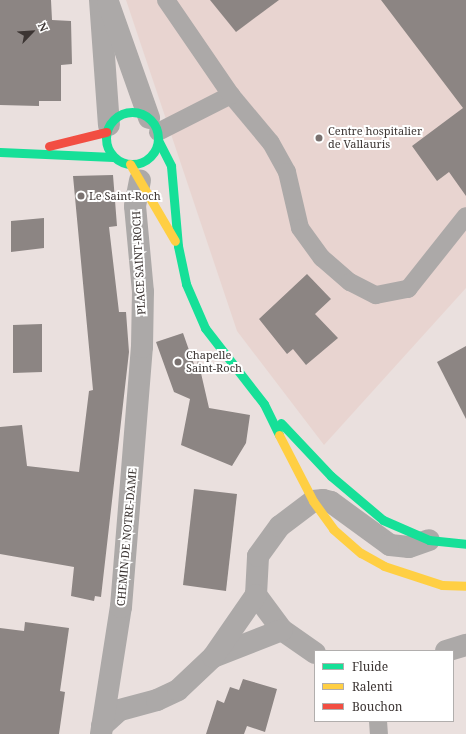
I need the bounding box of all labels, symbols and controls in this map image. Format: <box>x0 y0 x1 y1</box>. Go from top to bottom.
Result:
north arrow <box>12 12 52 52</box>
text: N <box>35 20 52 34</box>
place label: Centre hospitalier de Vallauris <box>328 125 422 151</box>
marker: Centre hospitalier de Vallauris <box>313 132 325 144</box>
place label: Le Saint-Roch <box>89 189 161 203</box>
marker: Le Saint-Roch <box>76 191 86 201</box>
street label: PLACE SAINT-ROCH <box>130 211 148 315</box>
place label: Chapelle Saint-Roch <box>186 349 242 375</box>
marker: Chapelle Saint-Roch <box>173 357 183 367</box>
street label: CHEMIN DE NOTRE-DAME <box>114 467 140 607</box>
legend <box>314 650 454 722</box>
text: Fluide <box>352 658 388 675</box>
text: Ralenti <box>352 678 393 695</box>
text: Bouchon <box>352 698 403 715</box>

